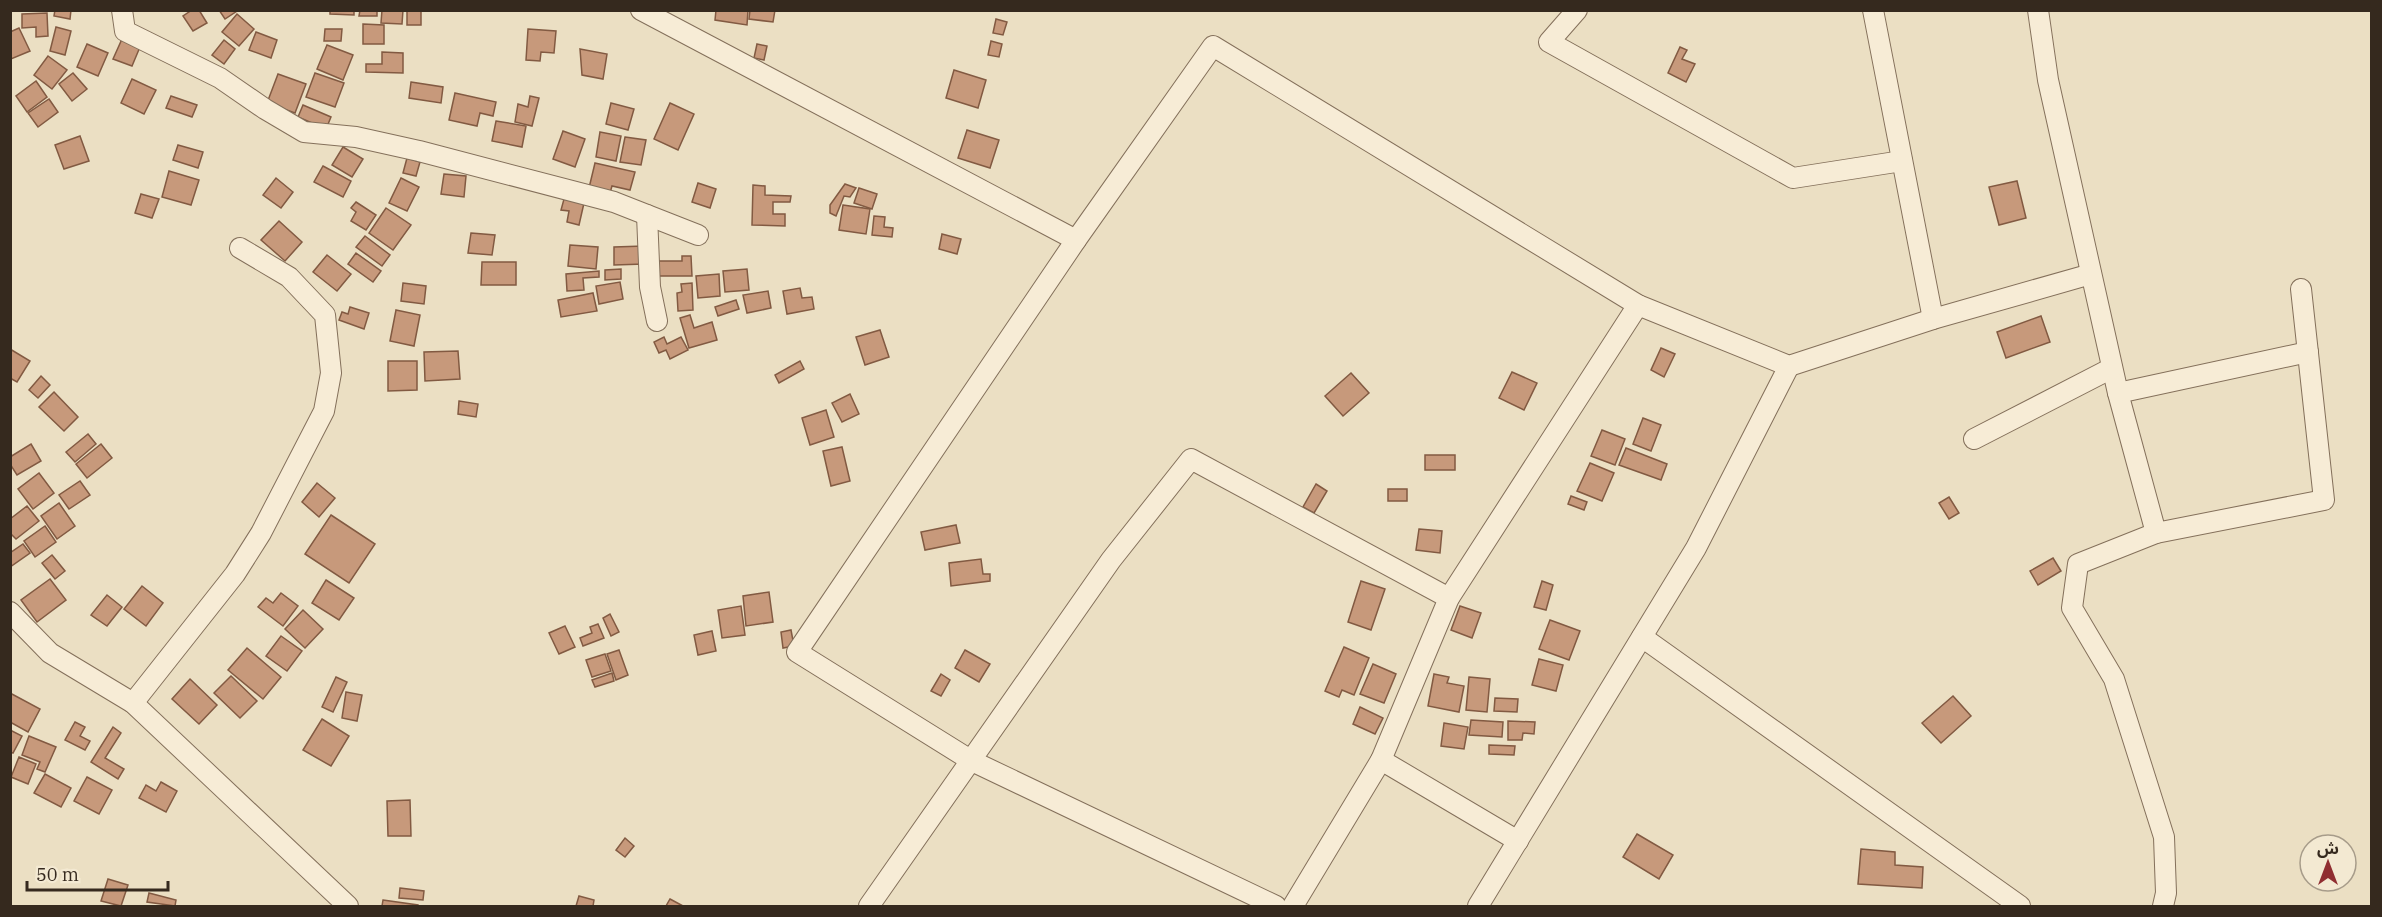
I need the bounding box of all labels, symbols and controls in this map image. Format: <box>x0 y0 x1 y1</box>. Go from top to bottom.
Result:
north arrow <box>2298 833 2358 893</box>
text: ش <box>2317 838 2339 858</box>
scale bar <box>27 854 168 892</box>
text: 50 m <box>36 863 79 886</box>

